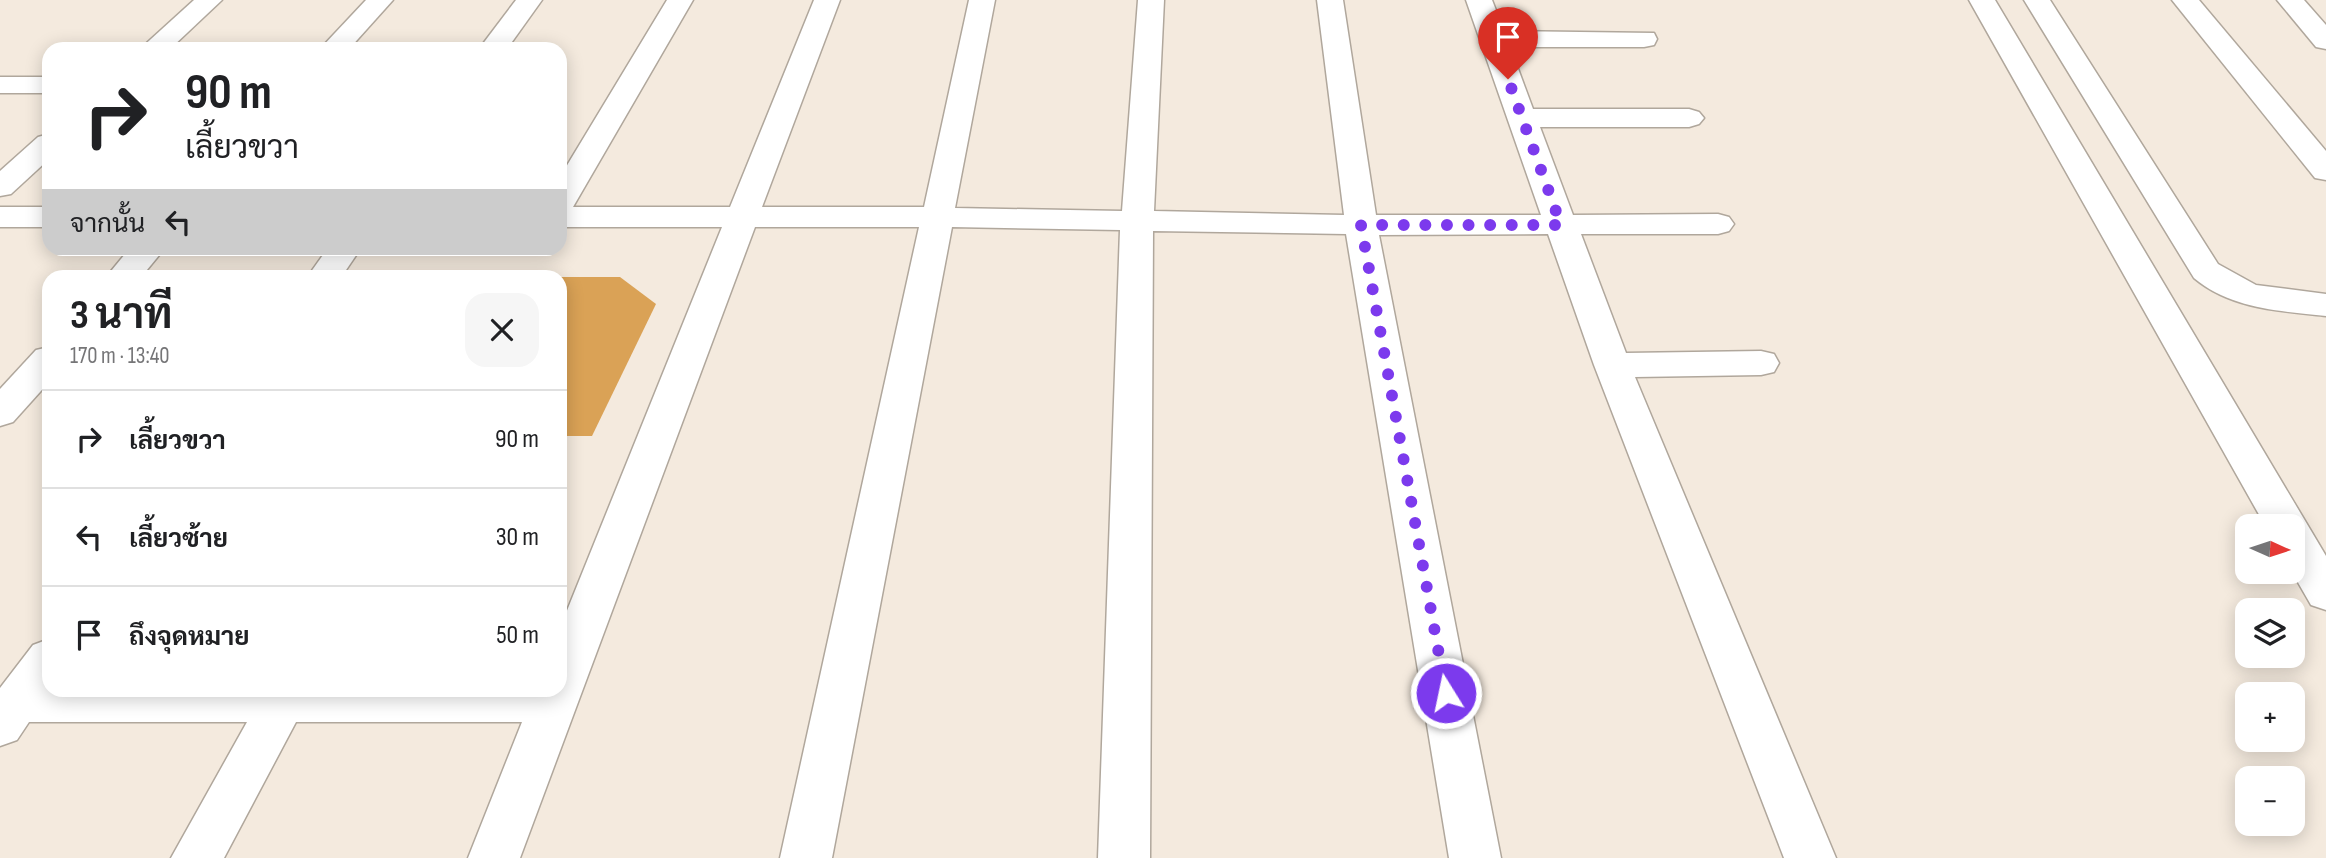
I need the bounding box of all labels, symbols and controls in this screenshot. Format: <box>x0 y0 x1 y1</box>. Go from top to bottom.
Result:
pin <box>1478 7 1538 79</box>
icon: arrive <box>1489 18 1527 56</box>
text: 90 m <box>185 64 272 123</box>
icon: right <box>70 70 161 161</box>
text: เลี้ยวขวา <box>185 129 299 168</box>
icon: left <box>159 203 197 241</box>
text: จากนั้น <box>70 209 145 240</box>
text: 3 นาที <box>70 290 173 341</box>
button: close <box>465 293 539 367</box>
text: 170 m · 13:40 <box>70 342 170 370</box>
icon: right <box>70 420 108 458</box>
text: 90 m <box>495 424 539 455</box>
text: เลี้ยวขวา <box>129 426 226 457</box>
north arrow <box>2235 514 2305 584</box>
map controls <box>2235 514 2305 836</box>
icon: left <box>70 518 108 556</box>
text: 30 m <box>496 522 539 553</box>
text: เลี้ยวซ้าย <box>129 524 228 555</box>
button: layers <box>2235 598 2305 668</box>
icon: arrive <box>70 616 108 654</box>
text: 50 m <box>496 620 539 651</box>
text: ถึงจุดหมาย <box>129 622 250 653</box>
position arrow <box>1409 656 1483 730</box>
button: + <box>2235 682 2305 752</box>
button: − <box>2235 766 2305 836</box>

